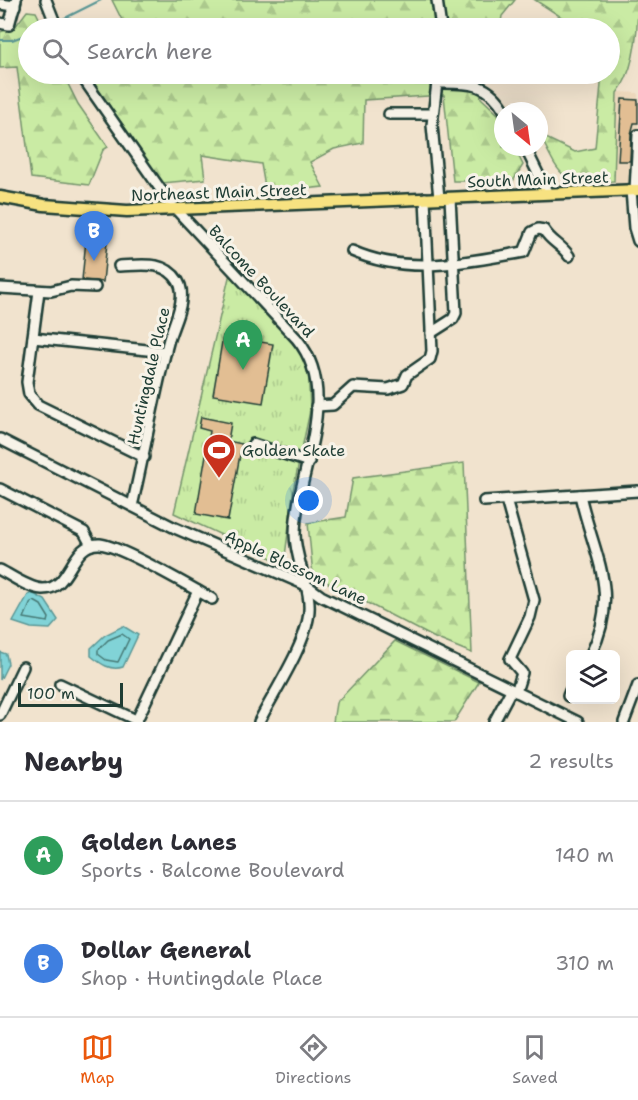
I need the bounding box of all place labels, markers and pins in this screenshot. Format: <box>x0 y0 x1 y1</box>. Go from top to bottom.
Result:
pin: B <box>74 212 113 261</box>
pin: A <box>224 320 262 370</box>
sports icon: Golden Skate <box>201 432 237 479</box>
place label: Golden Skate <box>242 440 345 461</box>

